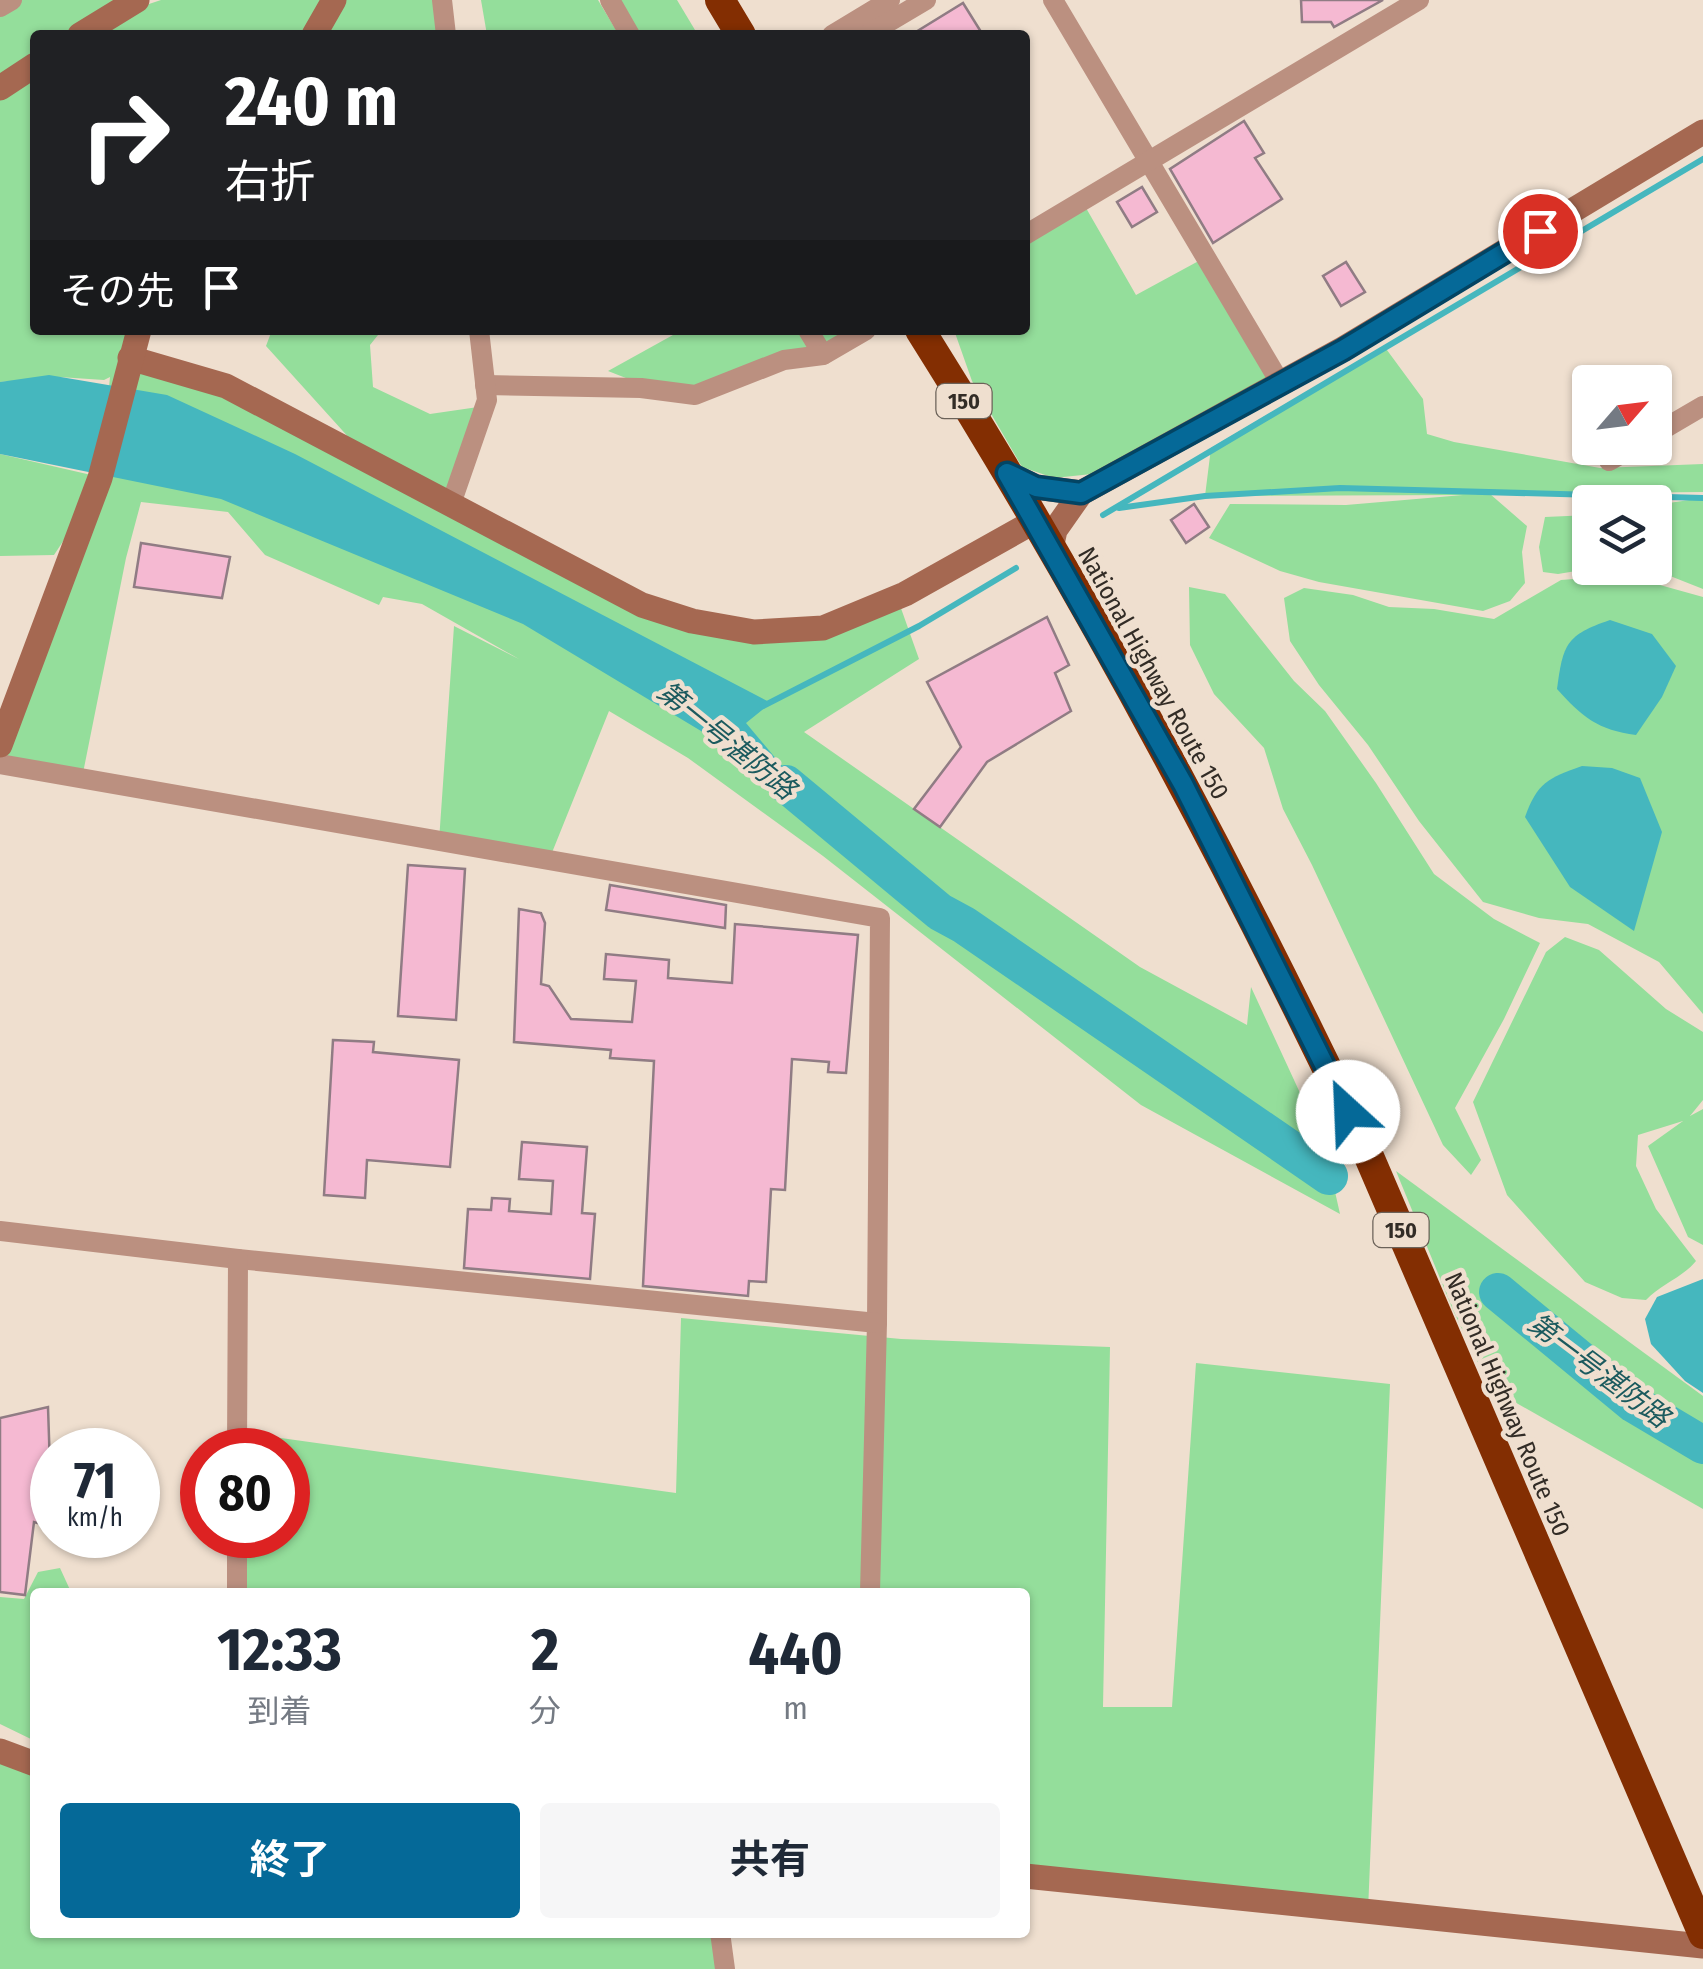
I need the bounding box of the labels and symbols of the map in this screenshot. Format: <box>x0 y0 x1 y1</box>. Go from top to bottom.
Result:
pin <box>1498 189 1583 274</box>
north arrow <box>1572 365 1672 465</box>
road number: 150 <box>936 384 992 418</box>
street label: National Highway Route 150 <box>1071 542 1235 805</box>
water label: 第一号湛防路 <box>651 675 804 807</box>
position arrow <box>1296 1060 1400 1164</box>
road number: 150 <box>1374 1213 1428 1247</box>
street label: National Highway Route 150 <box>1438 1268 1576 1541</box>
water label: 第一号湛防路 <box>1522 1307 1677 1435</box>
speed limit sign: 80 <box>180 1428 310 1558</box>

